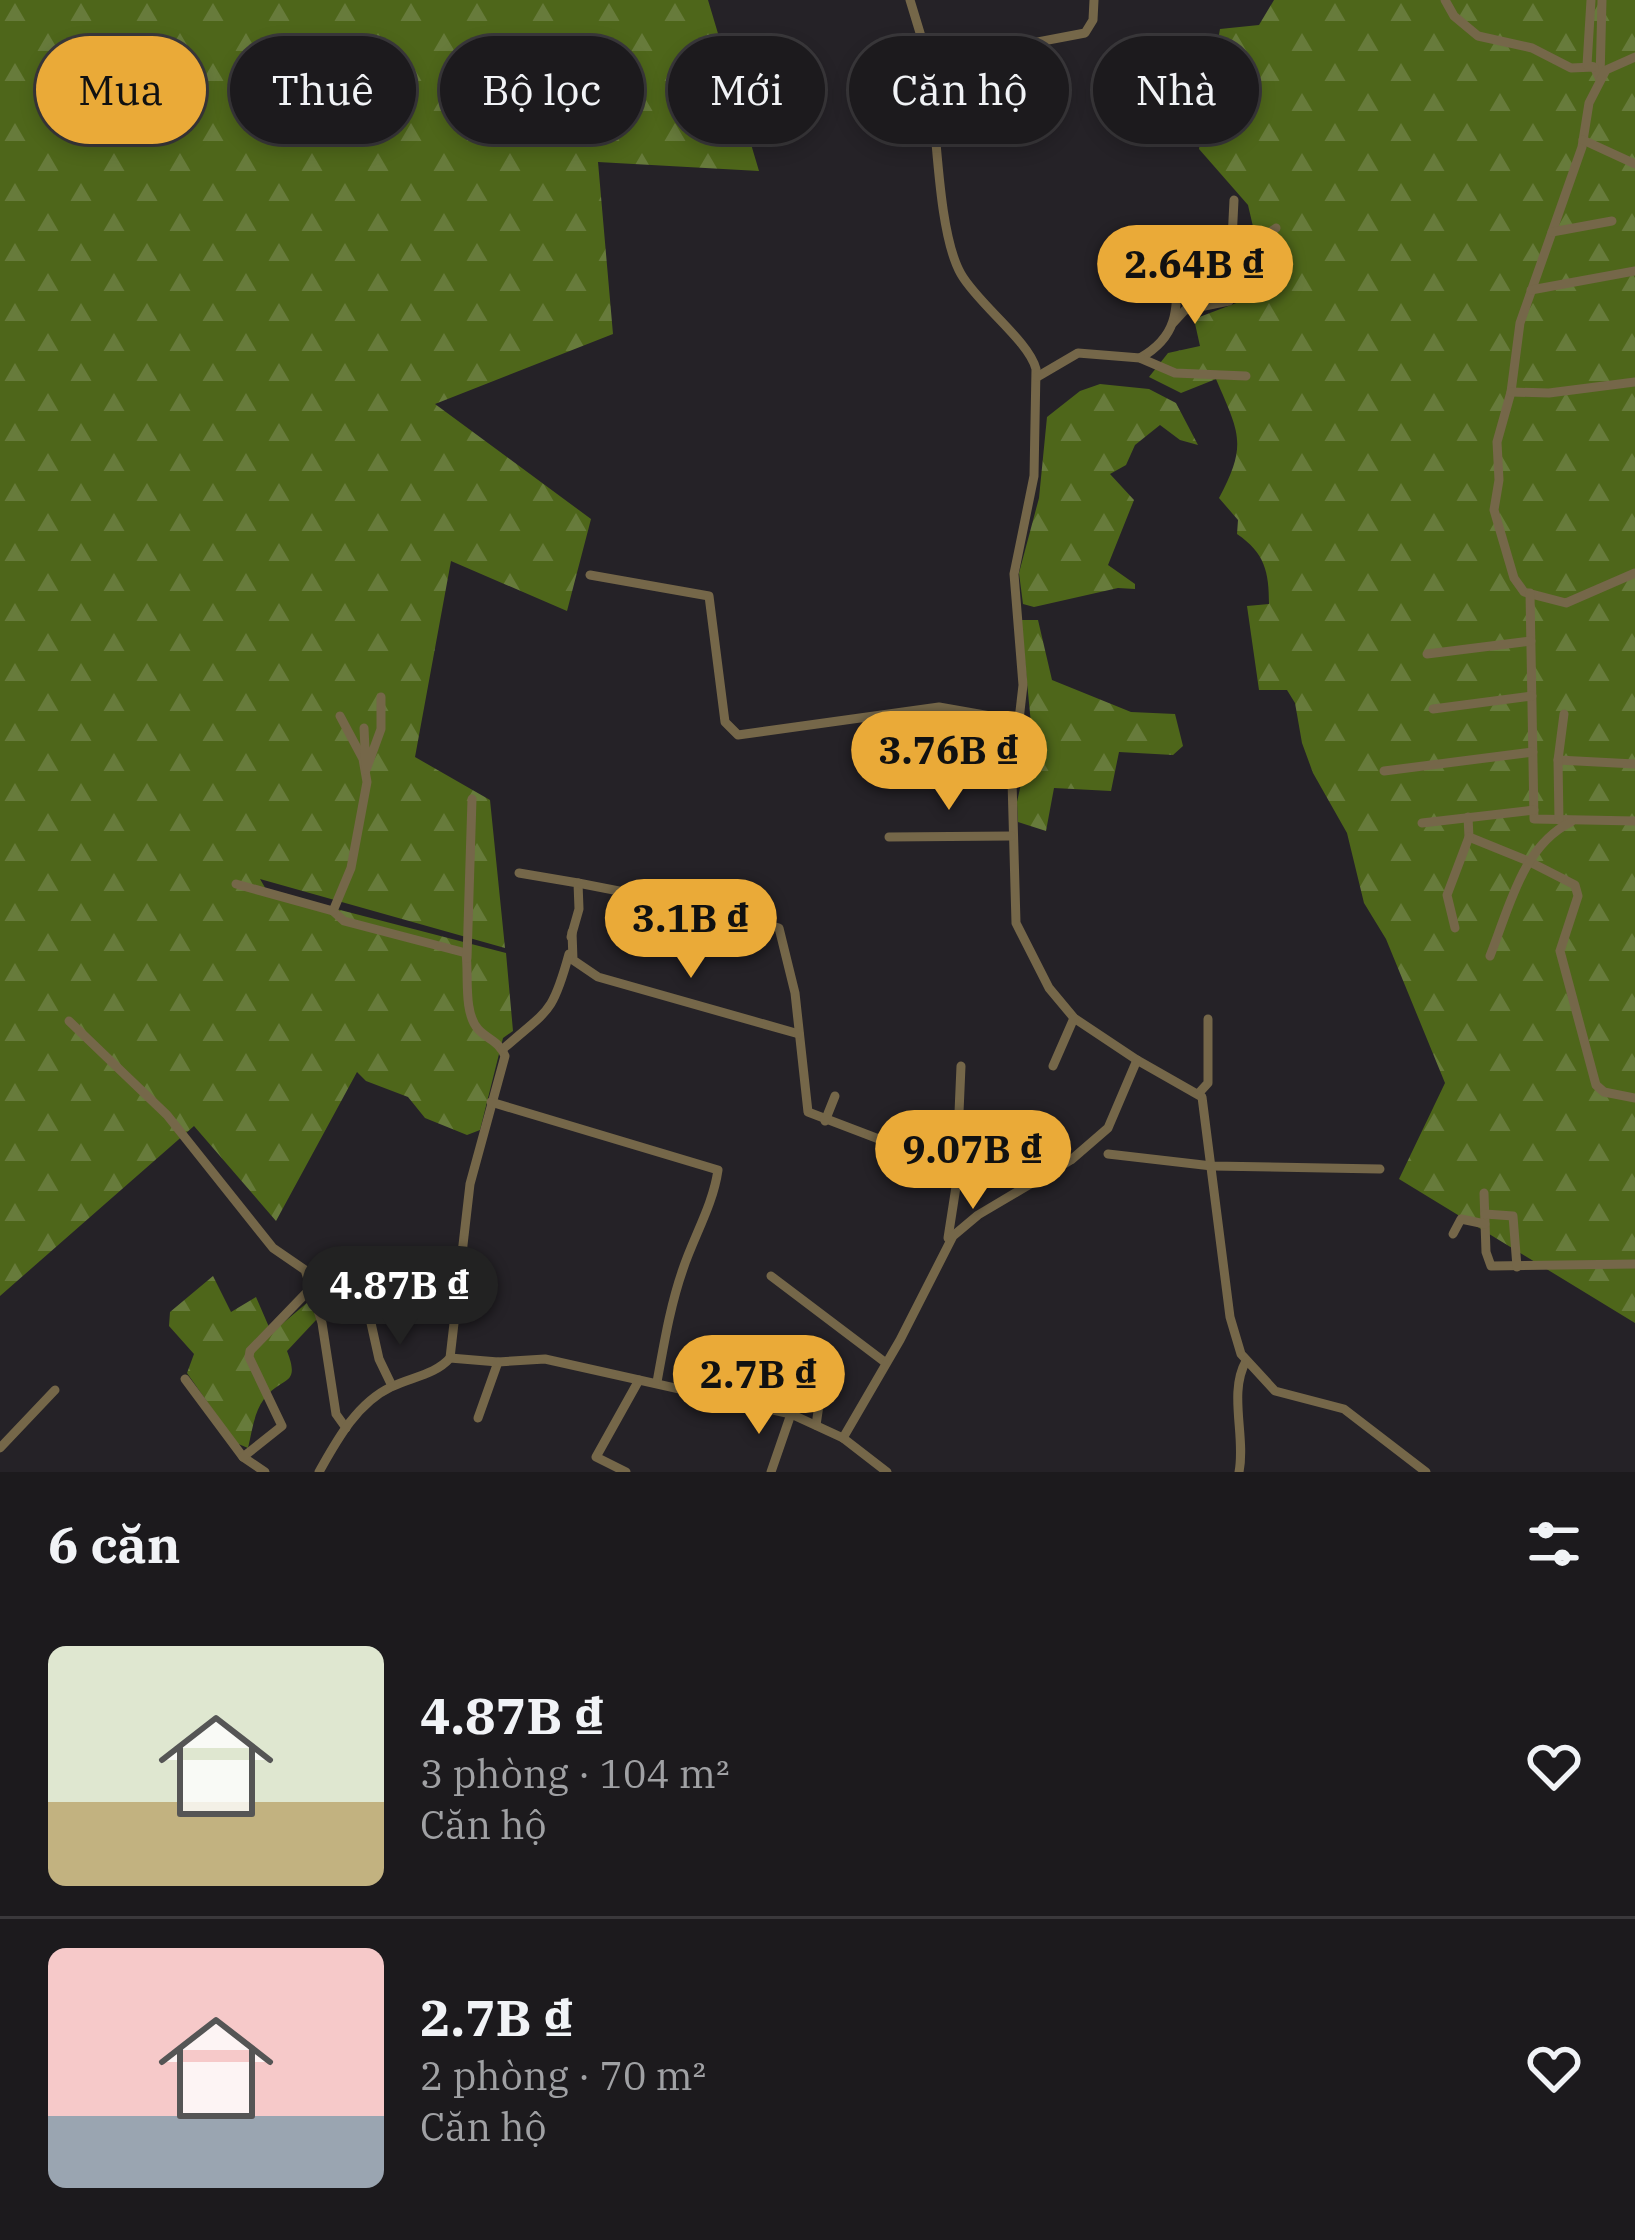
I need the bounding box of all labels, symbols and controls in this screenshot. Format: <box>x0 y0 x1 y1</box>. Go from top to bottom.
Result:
chip: Mua <box>36 36 206 144</box>
chip: Thuê <box>230 36 416 144</box>
chip: Bộ lọc <box>440 36 644 144</box>
chip: Mới <box>668 36 825 144</box>
chip: Căn hộ <box>849 36 1069 144</box>
chip: Nhà <box>1093 36 1259 144</box>
pin: 2.64B ₫ <box>1084 225 1306 327</box>
text: 2.64B ₫ <box>1124 238 1266 289</box>
pin: 3.76B ₫ <box>838 711 1060 813</box>
text: 3.76B ₫ <box>878 724 1020 775</box>
pin: 3.1B ₫ <box>593 879 789 981</box>
text: 3.1B ₫ <box>632 892 750 943</box>
pin: 9.07B ₫ <box>862 1110 1084 1212</box>
text: 9.07B ₫ <box>902 1123 1044 1174</box>
pin: 4.87B ₫ <box>289 1246 511 1348</box>
text: 4.87B ₫ <box>329 1259 471 1310</box>
pin: 2.7B ₫ <box>661 1335 857 1437</box>
text: 2.7B ₫ <box>700 1348 818 1399</box>
text: 6 căn <box>48 1511 180 1577</box>
icon: filters <box>1521 1511 1587 1577</box>
text: 4.87B ₫ <box>420 1682 605 1748</box>
icon: home <box>144 1694 288 1838</box>
icon: heart <box>1521 1733 1587 1799</box>
text: 3 phòng · 104 m² <box>420 1748 729 1799</box>
text: Căn hộ <box>420 1799 547 1850</box>
text: 2.7B ₫ <box>420 1984 575 2050</box>
icon: home <box>144 1996 288 2140</box>
icon: heart <box>1521 2035 1587 2101</box>
text: 2 phòng · 70 m² <box>420 2050 706 2101</box>
text: Căn hộ <box>420 2101 547 2152</box>

